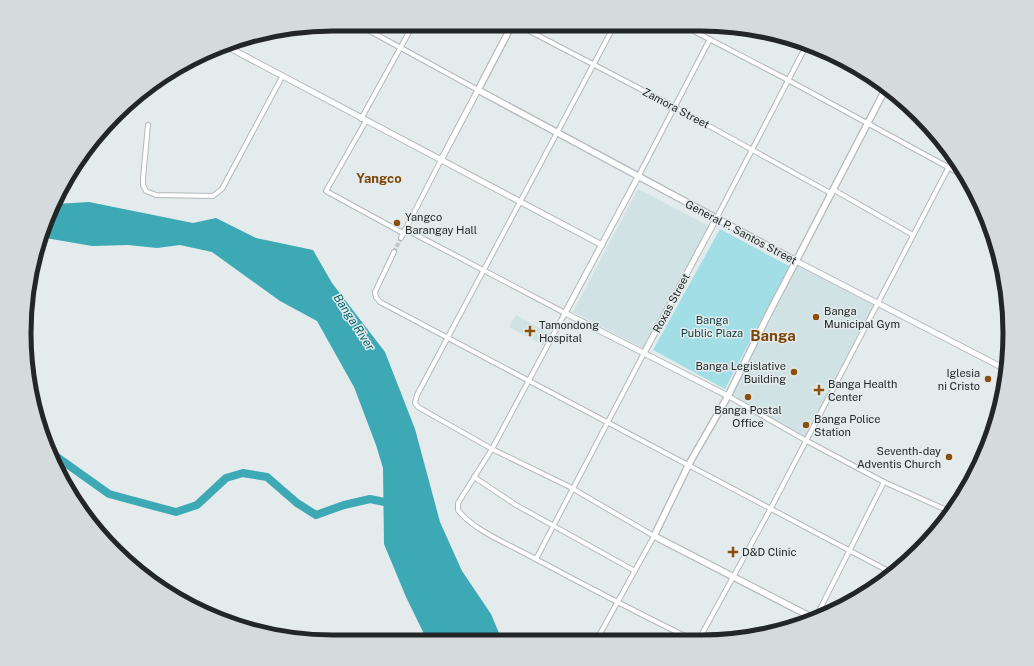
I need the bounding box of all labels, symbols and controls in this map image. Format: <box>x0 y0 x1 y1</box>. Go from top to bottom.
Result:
street label: Zamora Street <box>641 85 711 131</box>
district label: Yangco <box>356 171 402 186</box>
street label: General P. Santos Street <box>683 198 799 266</box>
place label: Yangco Barangay Hall <box>405 211 477 236</box>
marker: Yangco Barangay Hall <box>392 218 402 228</box>
street label: Roxas Street <box>650 271 692 335</box>
water label: Banga River <box>331 291 378 353</box>
place label: Banga Municipal Gym <box>824 305 900 330</box>
marker: Banga Municipal Gym <box>811 312 821 322</box>
park label: Banga Public Plaza <box>681 314 743 339</box>
place label: Tamondong Hospital <box>539 319 599 344</box>
marker: Tamondong Hospital <box>524 325 536 337</box>
district label: Banga <box>750 327 796 344</box>
place label: Banga Legislative Building <box>695 360 786 385</box>
marker: Banga Legislative Building <box>789 367 799 377</box>
place label: Iglesia ni Cristo <box>938 367 980 392</box>
marker: Iglesia ni Cristo <box>983 374 993 384</box>
place label: Banga Health Center <box>828 378 897 403</box>
marker: Banga Health Center <box>813 384 825 396</box>
marker: Banga Postal Office <box>743 392 753 402</box>
place label: Banga Postal Office <box>714 404 782 429</box>
place label: Banga Police Station <box>814 413 881 438</box>
marker: Banga Police Station <box>801 420 811 430</box>
place label: Seventh-day Adventis Church <box>857 445 941 470</box>
marker: Seventh-day Adventis Church <box>944 452 954 462</box>
marker: D&D Clinic <box>727 546 739 558</box>
place label: D&D Clinic <box>742 546 796 558</box>

